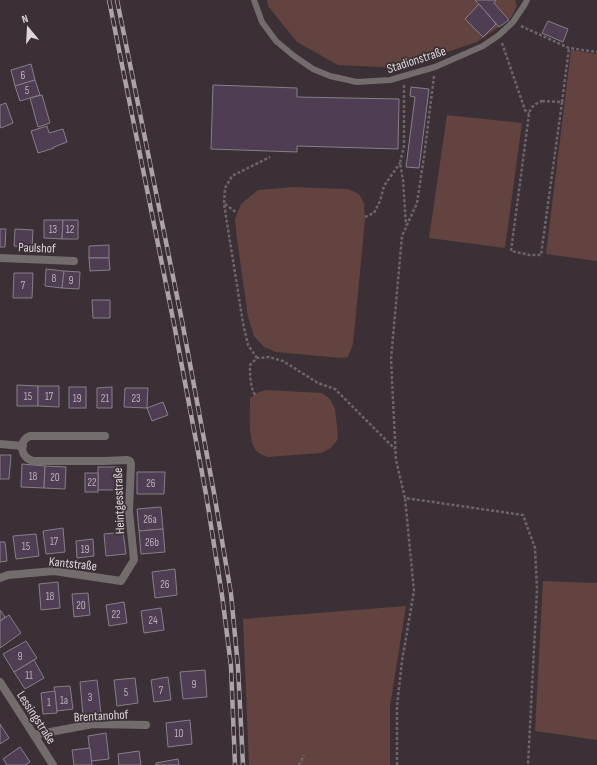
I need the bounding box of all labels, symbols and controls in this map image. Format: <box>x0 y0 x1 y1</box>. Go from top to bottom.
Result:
north arrow <box>8 8 48 48</box>
text: N <box>20 12 30 26</box>
street label: Stadionstraße <box>385 43 448 77</box>
house number: 6 <box>21 69 26 82</box>
house number: 5 <box>25 84 29 97</box>
house number: 13 <box>49 223 58 236</box>
house number: 12 <box>66 223 75 236</box>
street label: Paulshof <box>18 239 56 257</box>
house number: 8 <box>52 272 57 285</box>
house number: 9 <box>69 274 74 287</box>
house number: 7 <box>21 279 26 292</box>
house number: 15 <box>24 390 32 403</box>
house number: 17 <box>45 390 54 403</box>
house number: 19 <box>73 392 81 405</box>
house number: 21 <box>101 392 109 405</box>
house number: 23 <box>131 392 141 405</box>
street label: Heintgesstraße <box>110 467 128 535</box>
house number: 18 <box>29 470 38 483</box>
house number: 20 <box>50 471 60 484</box>
house number: 22 <box>87 476 97 489</box>
house number: 26 <box>146 477 156 490</box>
house number: 26a <box>143 513 157 526</box>
house number: 17 <box>50 535 59 548</box>
house number: 26b <box>145 536 159 549</box>
house number: 15 <box>22 540 30 553</box>
house number: 19 <box>81 543 89 556</box>
street label: Kantstraße <box>48 554 98 574</box>
house number: 26 <box>160 578 170 591</box>
house number: 18 <box>46 590 55 603</box>
house number: 20 <box>76 599 86 612</box>
house number: 22 <box>111 608 121 621</box>
house number: 24 <box>148 614 158 627</box>
house number: 9 <box>18 650 23 663</box>
house number: 11 <box>25 669 33 682</box>
house number: 9 <box>192 678 197 691</box>
house number: 7 <box>159 684 164 697</box>
house number: 5 <box>124 686 128 699</box>
street label: Lessingstraße <box>13 688 59 747</box>
house number: 3 <box>88 691 93 704</box>
house number: 1a <box>60 694 68 707</box>
house number: 1 <box>47 696 51 709</box>
street label: Brentanohof <box>73 707 129 725</box>
house number: 10 <box>175 727 183 740</box>

